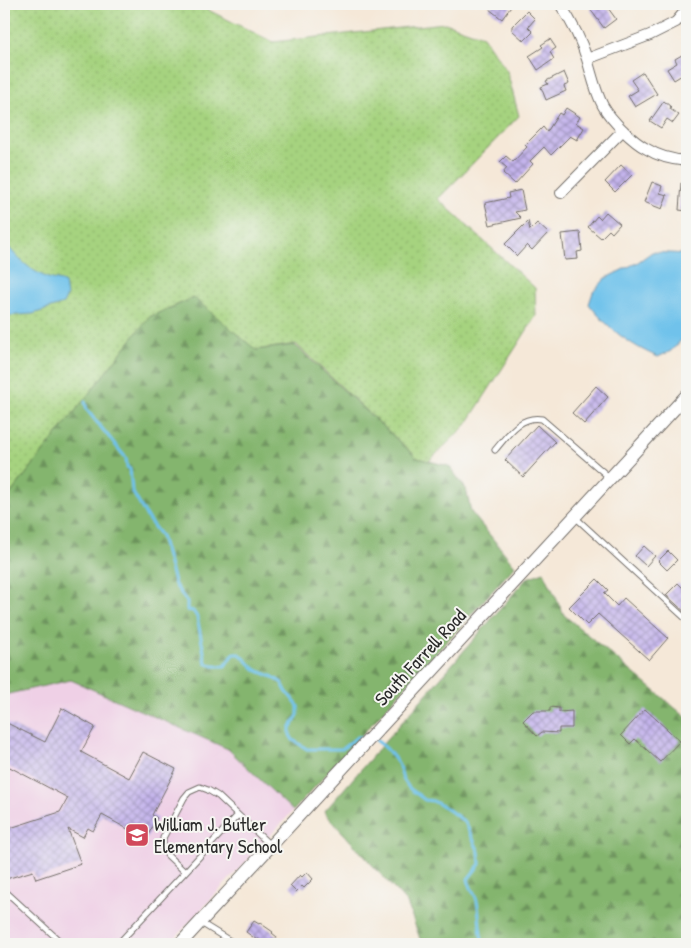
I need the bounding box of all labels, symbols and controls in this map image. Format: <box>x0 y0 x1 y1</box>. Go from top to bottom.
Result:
street label: South Farrell Road <box>368 603 472 711</box>
place label: William J. Butler Elementary School <box>154 811 283 859</box>
school or university icon: William J. Butler Elementary School <box>124 822 150 848</box>

